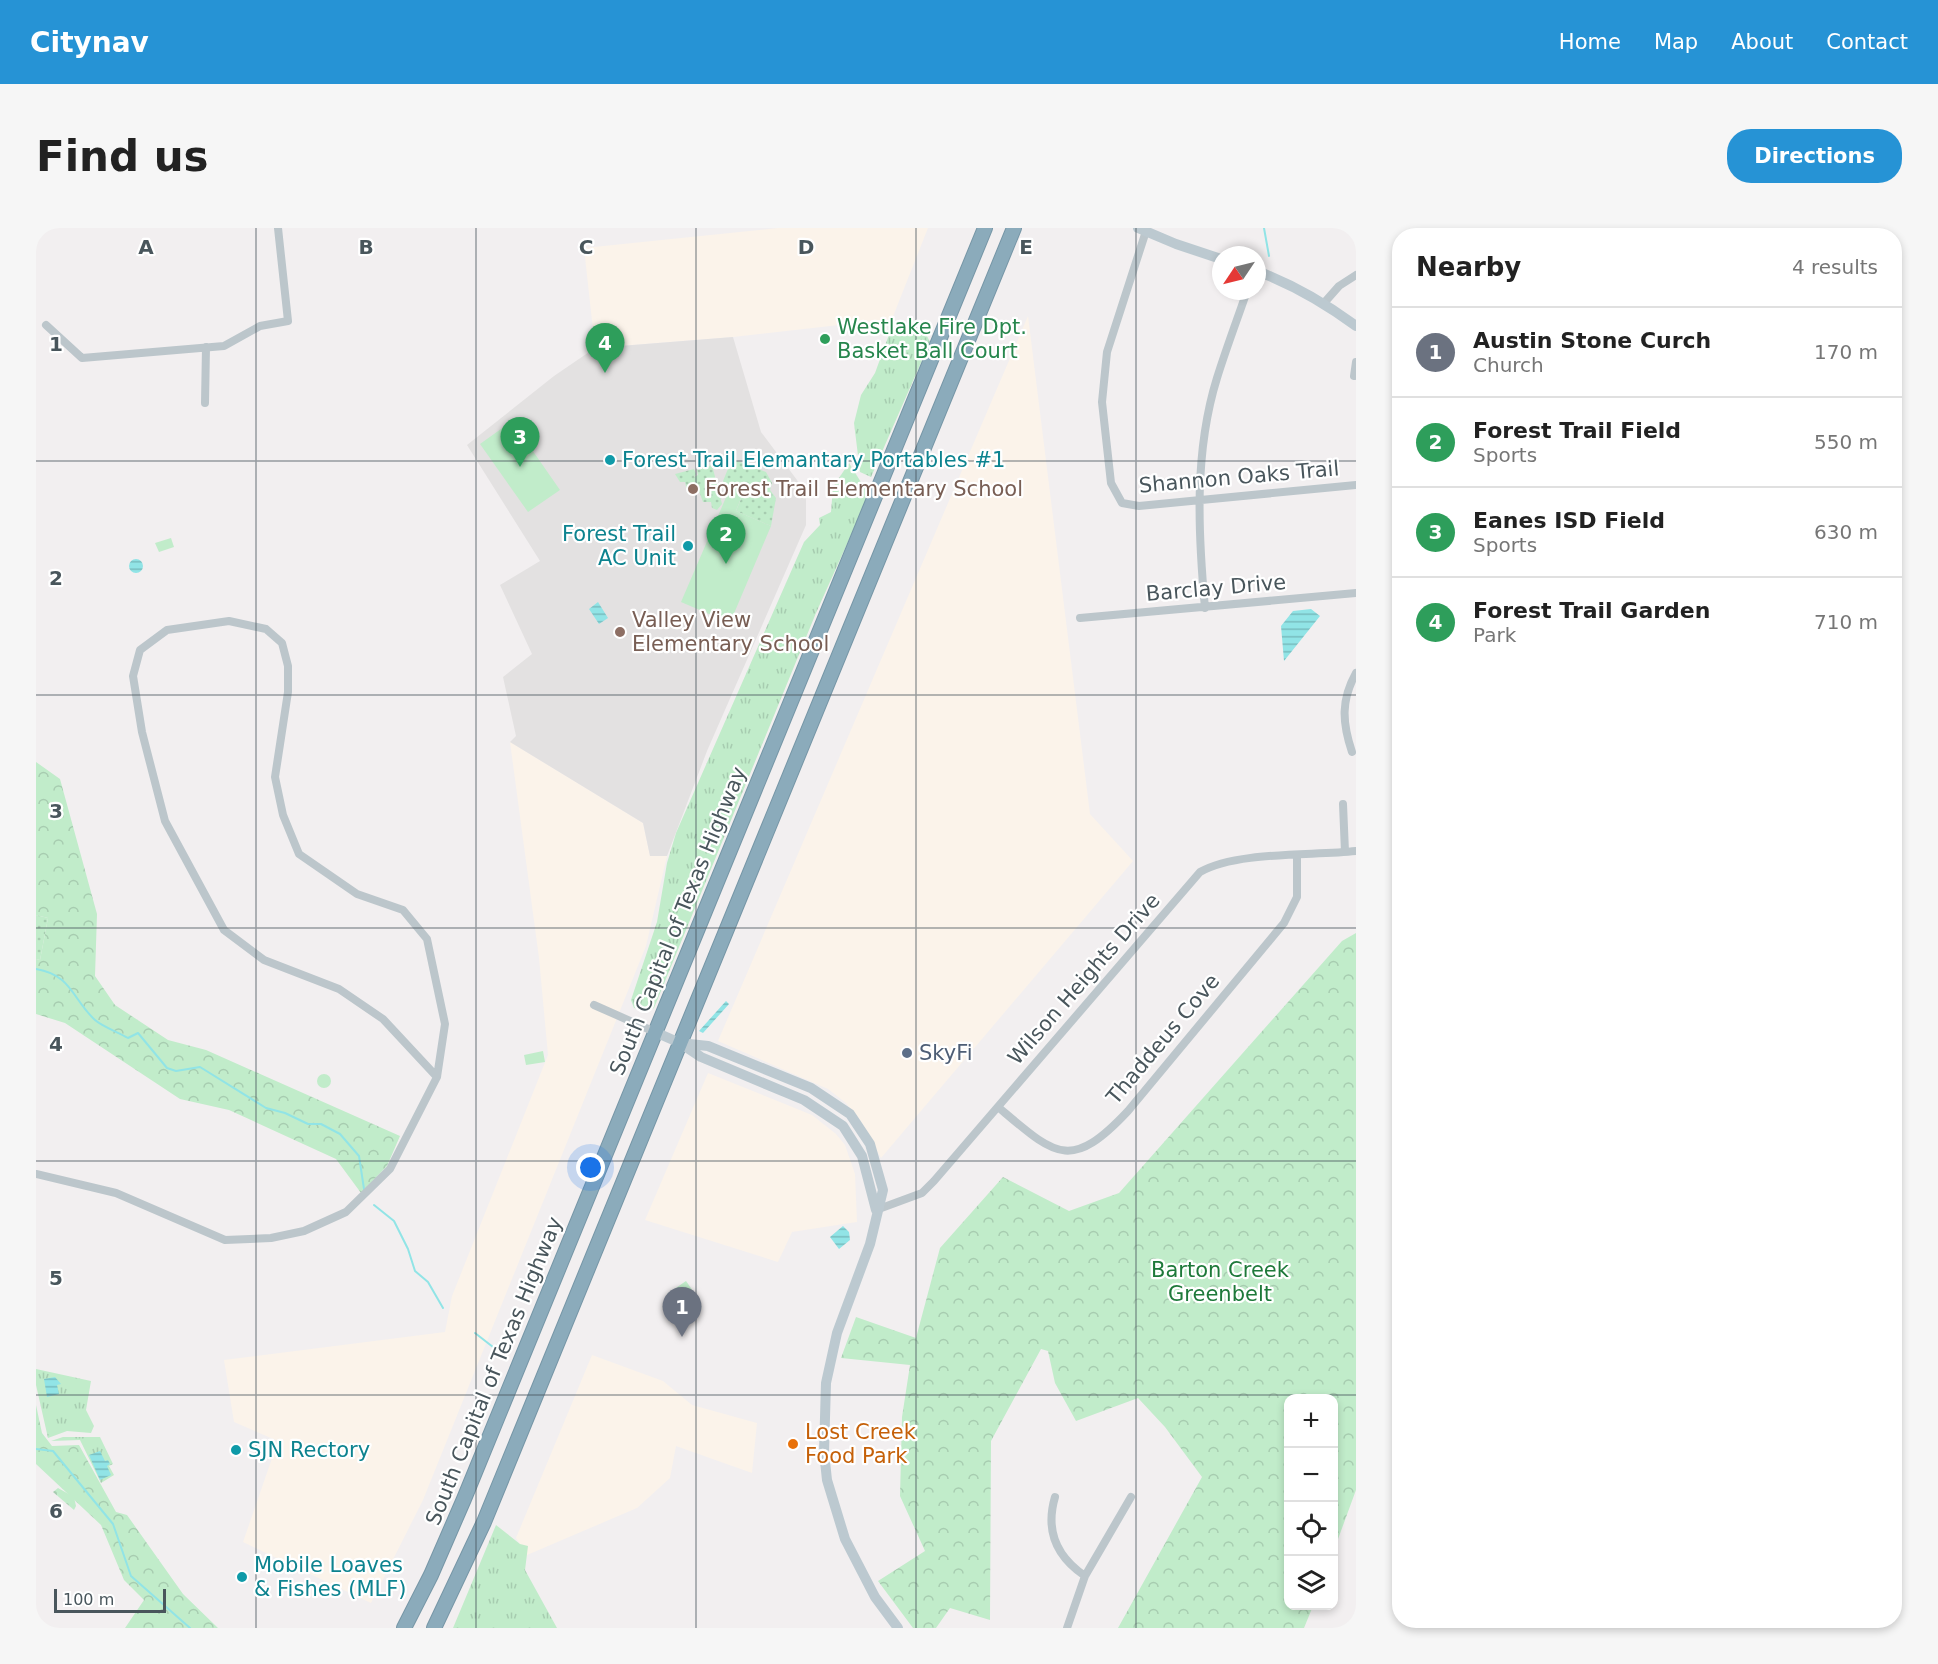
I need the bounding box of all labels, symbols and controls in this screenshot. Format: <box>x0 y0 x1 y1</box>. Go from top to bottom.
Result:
text: Citynav <box>30 26 149 59</box>
text: Home <box>1559 30 1621 54</box>
text: Map <box>1654 30 1698 54</box>
text: About <box>1731 30 1793 54</box>
text: Contact <box>1826 30 1908 54</box>
button: Directions <box>1727 129 1902 183</box>
text: Find us <box>36 132 209 181</box>
text: A <box>138 235 154 259</box>
text: B <box>358 235 374 259</box>
text: C <box>579 235 593 259</box>
text: D <box>798 235 814 259</box>
text: E <box>1019 235 1033 259</box>
north arrow <box>1212 246 1266 300</box>
text: Nearby <box>1416 252 1521 282</box>
text: 4 results <box>1792 255 1878 279</box>
place label: Westlake Fire Dpt. Basket Ball Court <box>837 315 1027 363</box>
pin: 4 <box>586 324 624 373</box>
text: Austin Stone Curch <box>1473 328 1711 353</box>
text: 1 <box>49 332 63 356</box>
marker: Westlake Fire Dpt. Basket Ball Court <box>818 332 832 346</box>
text: 1 <box>1429 340 1442 364</box>
text: 170 m <box>1814 340 1878 364</box>
text: Church <box>1473 353 1544 377</box>
pin: 3 <box>500 418 540 467</box>
text: Forest Trail Field <box>1473 418 1681 443</box>
text: 2 <box>1429 430 1442 454</box>
text: 550 m <box>1814 430 1878 454</box>
text: Sports <box>1473 443 1537 467</box>
place label: Forest Trail Elemantary Portables #1 <box>622 448 1005 472</box>
marker: Forest Trail Elemantary Portables #1 <box>603 453 617 467</box>
street label: Shannon Oaks Trail <box>1138 456 1340 498</box>
place label: Forest Trail Elementary School <box>705 477 1023 501</box>
marker: Forest Trail Elementary School <box>686 482 700 496</box>
text: Eanes ISD Field <box>1473 508 1665 533</box>
pin: 2 <box>706 514 746 564</box>
text: 3 <box>1429 520 1442 544</box>
text: 630 m <box>1814 520 1878 544</box>
place label: Forest Trail AC Unit <box>562 522 676 570</box>
text: Sports <box>1473 533 1537 557</box>
marker: Forest Trail AC Unit <box>681 539 695 553</box>
text: 2 <box>49 566 63 590</box>
street label: Barclay Drive <box>1145 570 1287 606</box>
text: Forest Trail Garden <box>1473 598 1710 623</box>
place label: Valley View Elementary School <box>632 608 829 656</box>
text: 4 <box>1429 610 1442 634</box>
text: 710 m <box>1814 610 1878 634</box>
text: Park <box>1473 623 1516 647</box>
marker: Valley View Elementary School <box>613 625 627 639</box>
street label: South Capital of Texas Highway <box>605 763 751 1079</box>
text: 3 <box>49 799 63 823</box>
street label: Wilson Heights Drive <box>1003 889 1165 1069</box>
street label: Thaddeus Cove <box>1101 969 1224 1110</box>
text: 4 <box>49 1032 63 1056</box>
place label: SkyFi <box>919 1041 973 1065</box>
marker: SkyFi <box>900 1046 914 1060</box>
your location <box>576 1153 605 1182</box>
street label: South Capital of Texas Highway <box>421 1213 567 1529</box>
park label: Barton Creek Greenbelt <box>1151 1258 1290 1306</box>
text: 5 <box>49 1266 63 1290</box>
pin: 1 <box>662 1288 702 1337</box>
map controls <box>1284 1394 1338 1610</box>
button: + <box>1284 1394 1338 1448</box>
place label: Lost Creek Food Park <box>805 1420 917 1468</box>
marker: Lost Creek Food Park <box>786 1437 800 1451</box>
place label: SJN Rectory <box>248 1438 370 1462</box>
marker: SJN Rectory <box>229 1443 243 1457</box>
button: − <box>1284 1448 1338 1502</box>
text: 6 <box>49 1499 63 1523</box>
button: locate <box>1284 1502 1338 1556</box>
place label: Mobile Loaves & Fishes (MLF) <box>254 1553 407 1601</box>
button: layers <box>1284 1556 1338 1610</box>
marker: Mobile Loaves & Fishes (MLF) <box>235 1570 249 1584</box>
scale bar <box>54 1586 166 1614</box>
text: 100 m <box>63 1590 114 1609</box>

